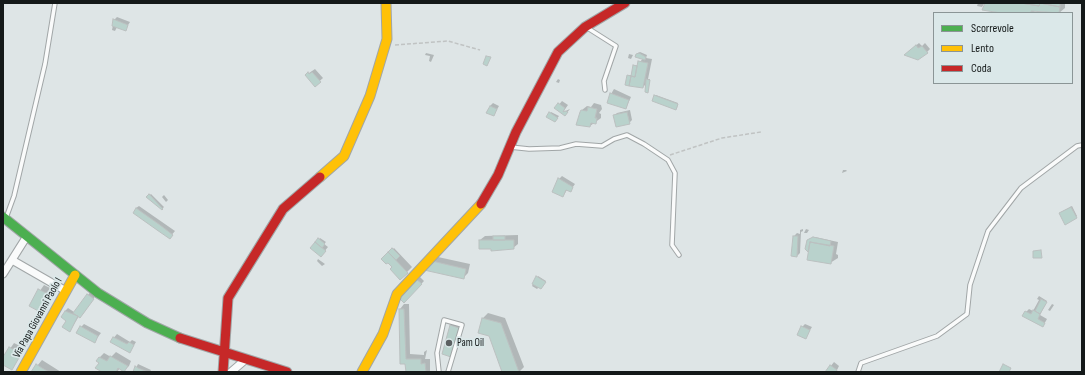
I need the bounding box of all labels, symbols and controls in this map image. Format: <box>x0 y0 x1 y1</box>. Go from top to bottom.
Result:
legend <box>933 12 1073 84</box>
text: Scorrevole <box>971 21 1014 36</box>
text: Lento <box>971 41 994 56</box>
text: Coda <box>971 61 991 76</box>
street label: Via Papa Giovanni Paolo I <box>10 276 66 360</box>
place label: Pam Oil <box>457 336 484 350</box>
marker: Pam Oil <box>444 338 454 348</box>

